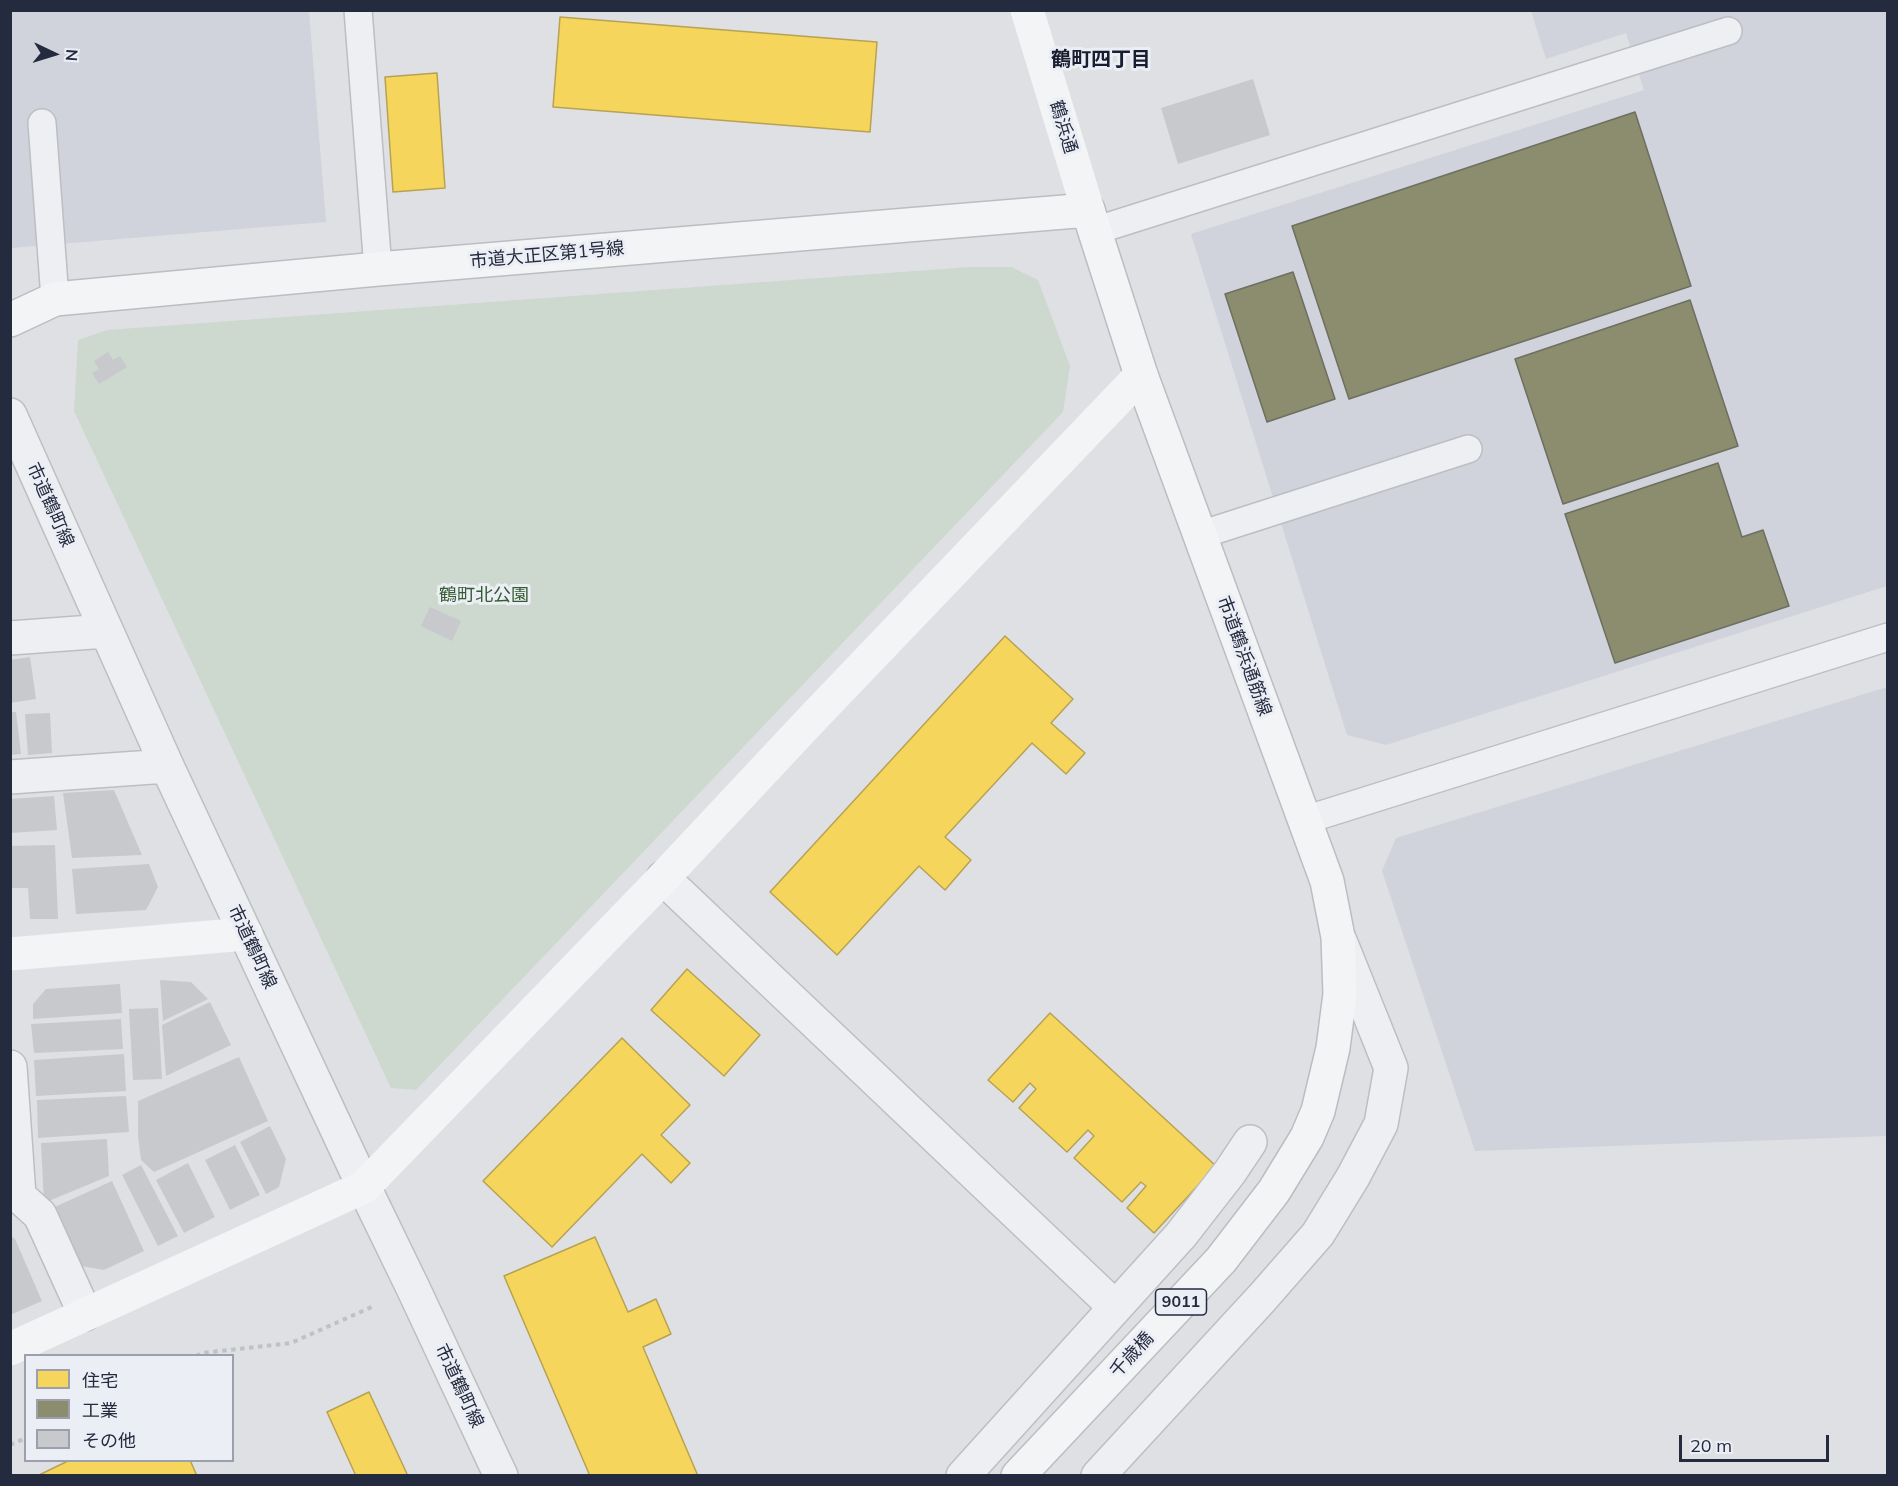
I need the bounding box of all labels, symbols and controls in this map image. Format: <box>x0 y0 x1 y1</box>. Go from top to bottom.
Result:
north arrow <box>24 24 84 84</box>
district label: 鶴町四丁目 <box>1051 48 1151 72</box>
text: N <box>62 49 82 62</box>
street label: 鶴浜通 <box>1045 98 1081 156</box>
street label: 市道大正区第1号線 <box>469 237 625 273</box>
street label: 市道鶴町線 <box>22 459 78 551</box>
park label: 鶴町北公園 <box>439 585 529 607</box>
street label: 市道鶴浜通筋線 <box>1212 593 1276 719</box>
street label: 市道鶴町線 <box>223 902 281 992</box>
road number: 9011 <box>1156 1289 1206 1315</box>
street label: 千歳橋 <box>1106 1328 1158 1382</box>
street label: 市道鶴町線 <box>430 1341 488 1431</box>
legend <box>24 1354 234 1462</box>
text: 住宅 <box>82 1369 118 1392</box>
text: 工業 <box>82 1399 118 1422</box>
scale bar <box>1682 1423 1832 1461</box>
text: その他 <box>82 1429 136 1452</box>
text: 20 m <box>1690 1434 1732 1457</box>

